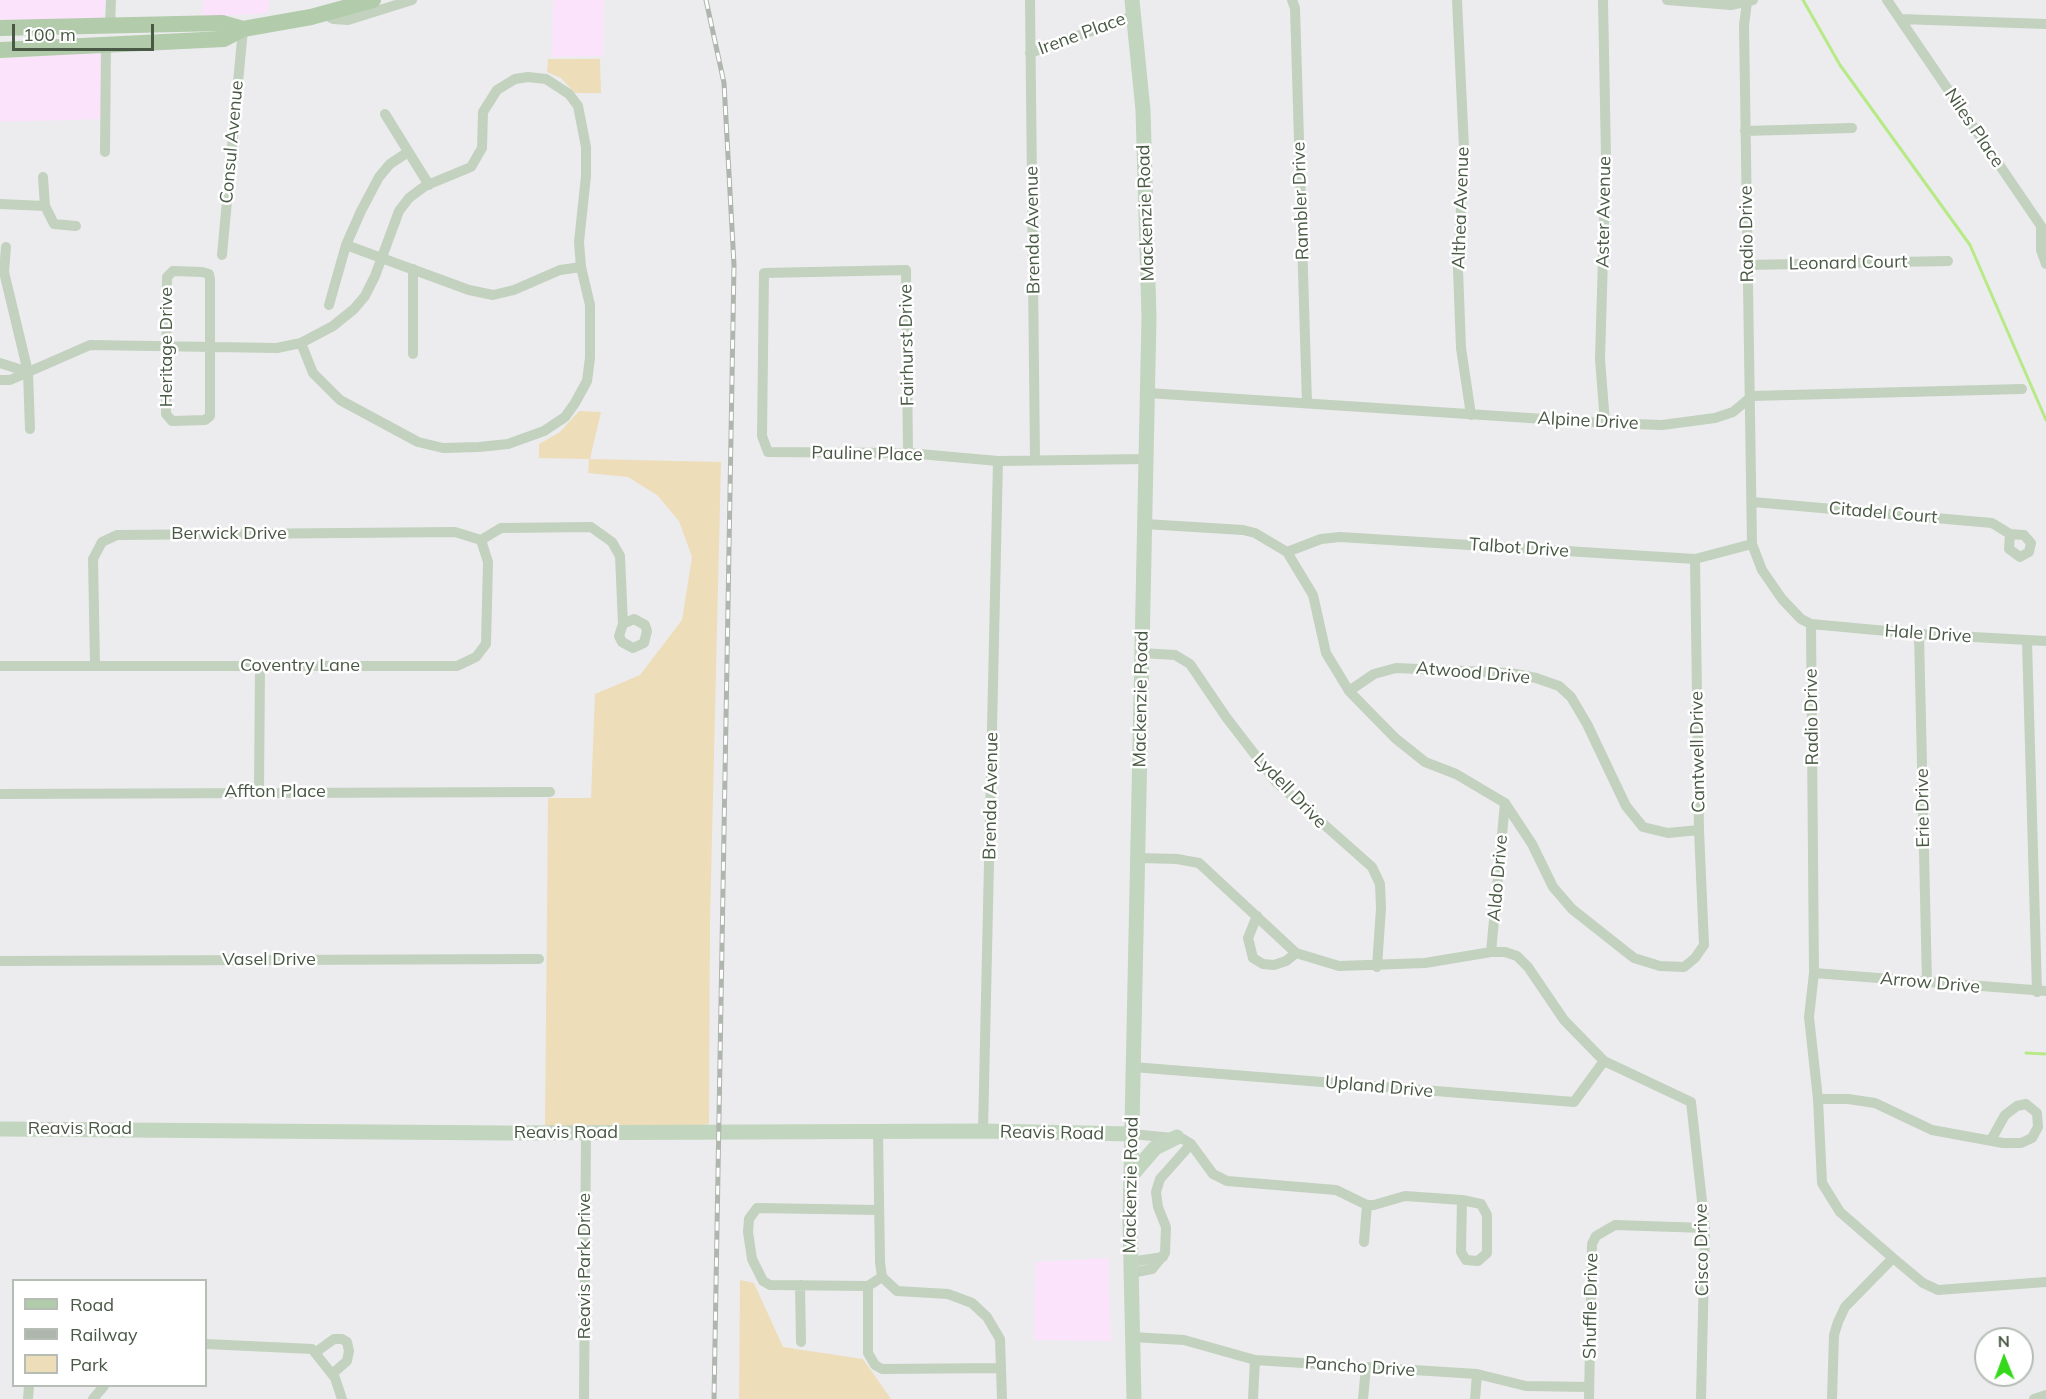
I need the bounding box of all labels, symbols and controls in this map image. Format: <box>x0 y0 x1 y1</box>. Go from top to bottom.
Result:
street label: Irene Place <box>1035 8 1129 60</box>
scale bar <box>15 12 158 50</box>
text: 100 m <box>23 23 76 46</box>
street label: Consul Avenue <box>216 80 248 204</box>
street label: Niles Place <box>1940 84 2008 172</box>
street label: Rambler Drive <box>1288 141 1314 261</box>
street label: Mackenzie Road <box>1133 144 1159 282</box>
street label: Althea Avenue <box>1448 146 1474 270</box>
street label: Aster Avenue <box>1592 156 1616 268</box>
street label: Brenda Avenue <box>1021 166 1045 294</box>
street label: Radio Drive <box>1735 185 1759 283</box>
street label: Leonard Court <box>1788 251 1908 275</box>
street label: Fairhurst Drive <box>895 284 919 406</box>
street label: Heritage Drive <box>156 287 178 407</box>
street label: Alpine Drive <box>1537 408 1639 434</box>
street label: Pauline Place <box>811 442 923 466</box>
street label: Citadel Court <box>1828 497 1938 529</box>
street label: Berwick Drive <box>171 523 287 545</box>
street label: Talbot Drive <box>1468 534 1570 562</box>
street label: Hale Drive <box>1884 620 1972 648</box>
street label: Mackenzie Road <box>1129 630 1153 768</box>
street label: Coventry Lane <box>240 655 360 677</box>
street label: Atwood Drive <box>1415 657 1531 689</box>
street label: Radio Drive <box>1800 668 1824 766</box>
street label: Cantwell Drive <box>1686 691 1710 813</box>
street label: Brenda Avenue <box>979 732 1003 860</box>
street label: Lydell Drive <box>1249 749 1331 833</box>
street label: Erie Drive <box>1912 768 1934 848</box>
street label: Affton Place <box>224 781 326 803</box>
street label: Aldo Drive <box>1483 834 1513 922</box>
street label: Vasel Drive <box>222 949 316 971</box>
street label: Arrow Drive <box>1879 968 1981 998</box>
street label: Upland Drive <box>1324 1072 1434 1102</box>
street label: Mackenzie Road <box>1119 1116 1143 1254</box>
street label: Reavis Road <box>28 1118 132 1140</box>
street label: Reavis Road <box>1000 1121 1104 1145</box>
street label: Reavis Road <box>514 1122 618 1144</box>
street label: Reavis Park Drive <box>574 1193 596 1339</box>
street label: Cisco Drive <box>1690 1203 1714 1297</box>
street label: Shuffle Drive <box>1579 1253 1603 1359</box>
legend <box>12 1279 207 1387</box>
text: Road <box>70 1293 114 1316</box>
text: Railway <box>70 1323 138 1346</box>
north arrow <box>1974 1327 2034 1387</box>
text: N <box>1998 1331 2010 1351</box>
street label: Pancho Drive <box>1304 1352 1416 1382</box>
text: Park <box>70 1353 108 1376</box>

